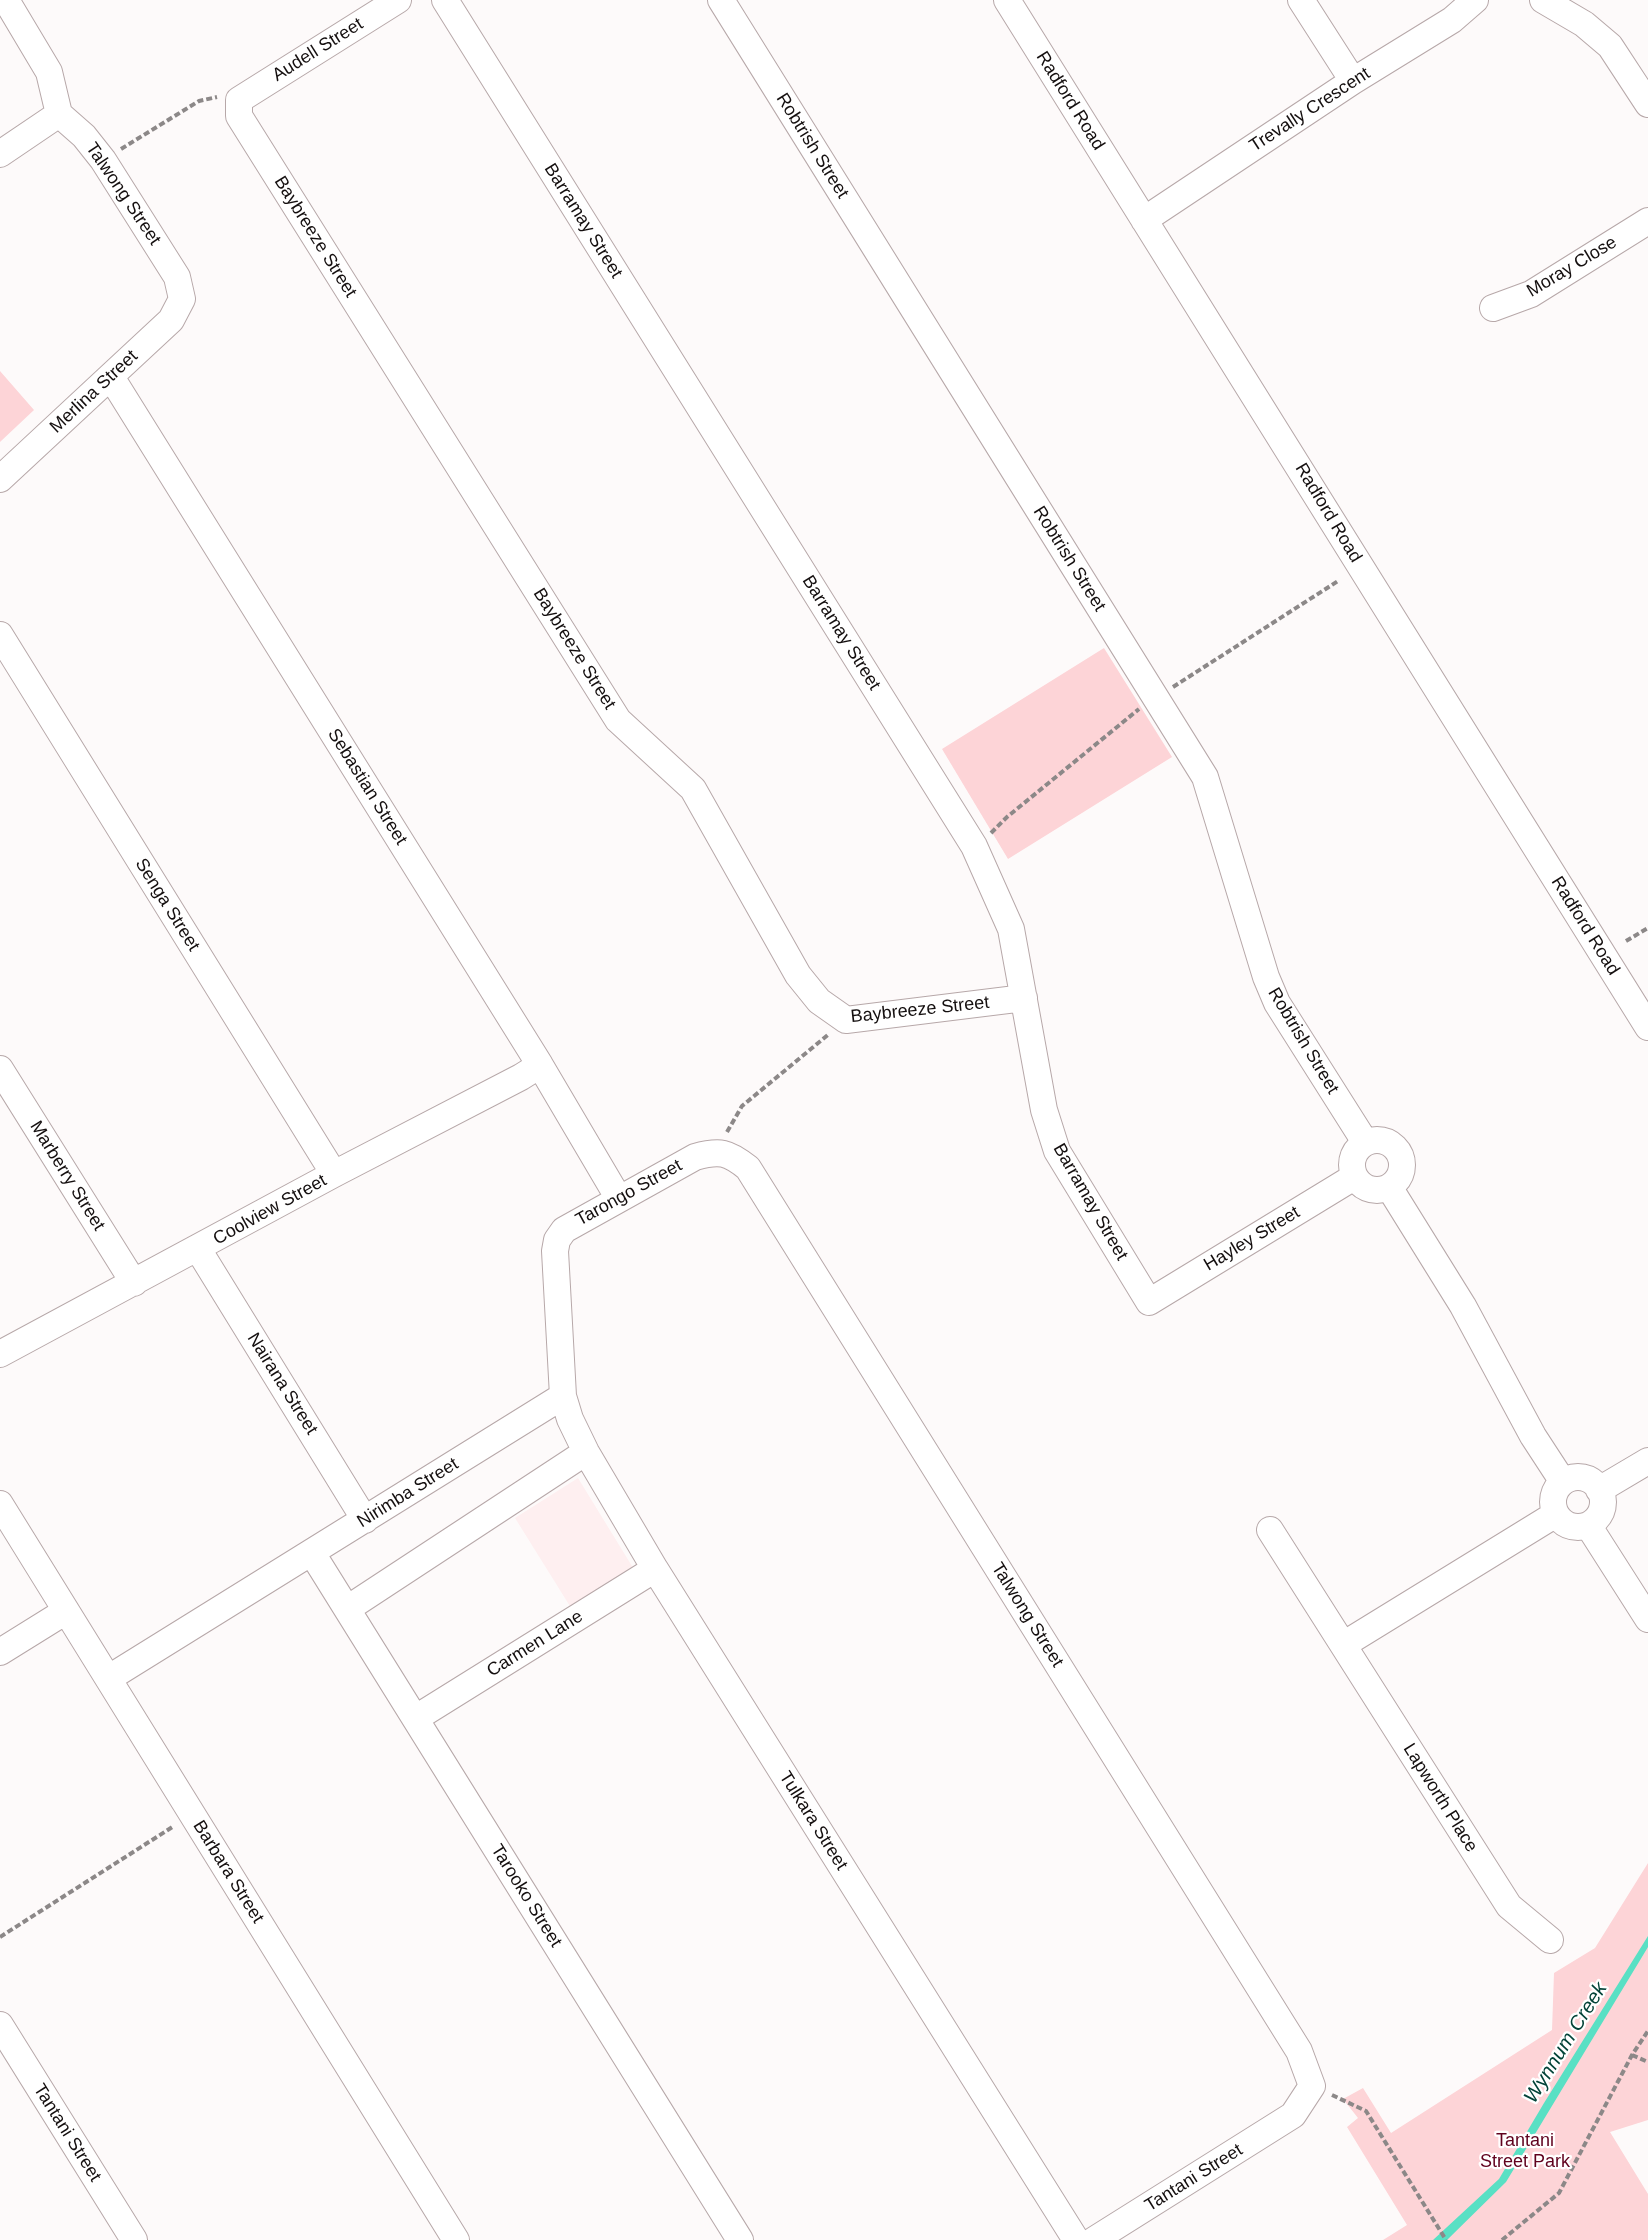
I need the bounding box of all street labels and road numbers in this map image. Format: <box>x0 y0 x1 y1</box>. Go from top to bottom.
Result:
street label: Audell Street <box>269 14 367 86</box>
street label: Radford Road <box>1031 48 1109 154</box>
street label: Trevally Crescent <box>1246 63 1374 157</box>
street label: Robtrish Street <box>771 89 853 203</box>
street label: Talwong Street <box>81 139 165 249</box>
street label: Barramay Street <box>539 160 627 282</box>
street label: Baybreeze Street <box>269 172 361 302</box>
street label: Moray Close <box>1523 232 1621 302</box>
street label: Merlina Street <box>46 346 142 438</box>
street label: Radford Road <box>1290 459 1366 567</box>
street label: Robtrish Street <box>1028 502 1110 616</box>
street label: Barramay Street <box>797 572 885 694</box>
street label: Baybreeze Street <box>528 584 620 714</box>
street label: Sebastian Street <box>323 725 411 849</box>
street label: Senga Street <box>130 855 204 955</box>
street label: Radford Road <box>1546 873 1624 979</box>
street label: Robtrish Street <box>1263 984 1343 1098</box>
street label: Baybreeze Street <box>850 992 990 1028</box>
street label: Marberry Street <box>25 1117 109 1235</box>
street label: Barramay Street <box>1048 1140 1132 1264</box>
street label: Tarongo Street <box>572 1155 686 1231</box>
street label: Coolview Street <box>210 1170 330 1250</box>
street label: Hayley Street <box>1200 1202 1304 1276</box>
street label: Nairana Street <box>242 1329 322 1439</box>
street label: Nirimba Street <box>354 1453 462 1533</box>
street label: Talwong Street <box>986 1559 1068 1671</box>
street label: Carmen Lane <box>483 1606 587 1682</box>
street label: Lapworth Place <box>1398 1740 1482 1856</box>
street label: Tulkara Street <box>774 1768 852 1874</box>
street label: Barbara Street <box>188 1817 268 1927</box>
street label: Tarooko Street <box>486 1841 566 1951</box>
street label: Tantani Street <box>28 2080 106 2186</box>
street label: Tantani Street <box>1141 2139 1247 2217</box>

